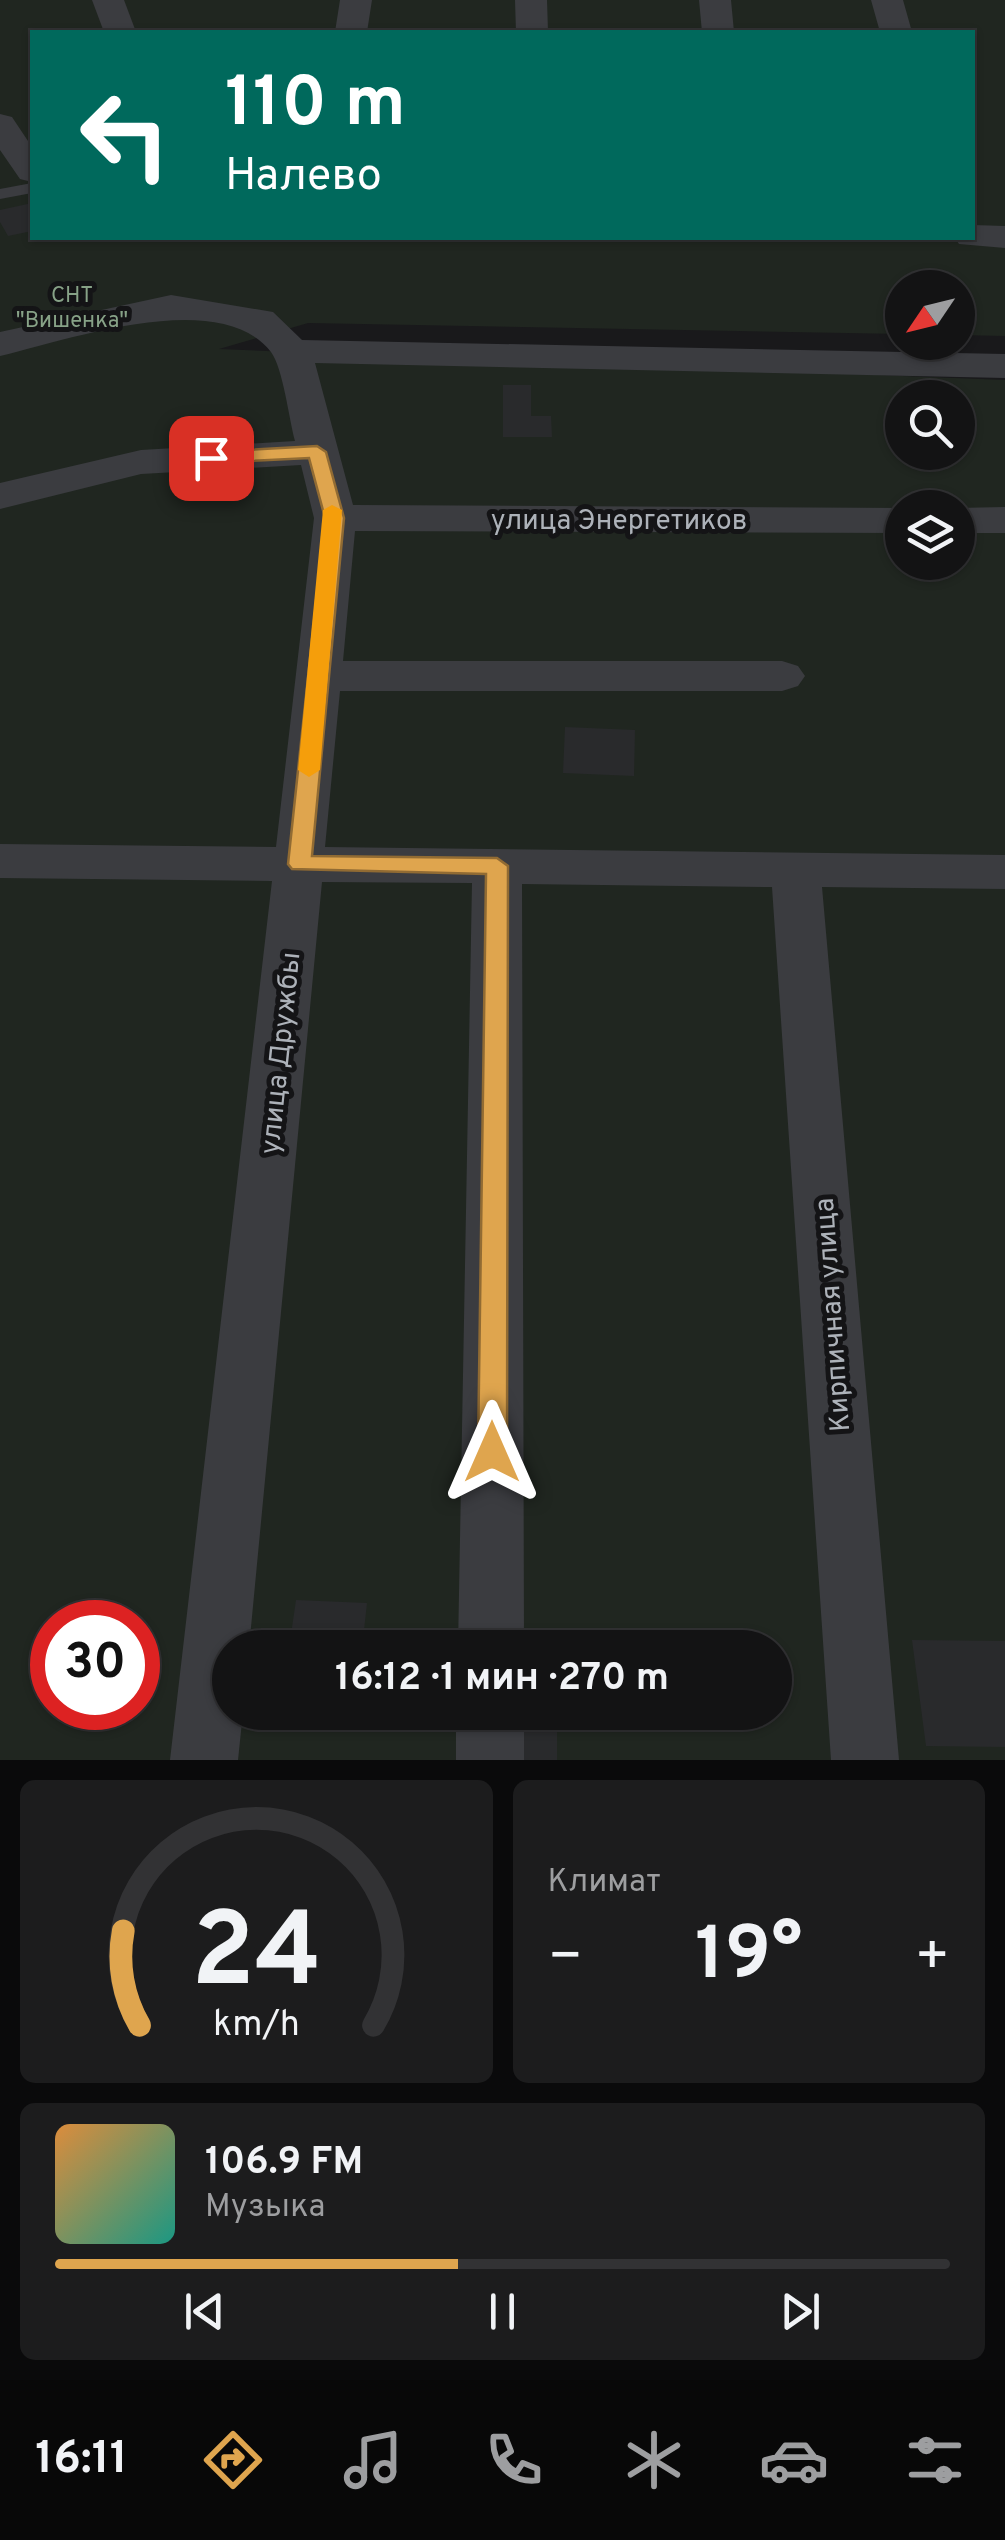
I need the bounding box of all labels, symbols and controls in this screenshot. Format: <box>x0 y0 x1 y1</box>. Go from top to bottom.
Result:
text: 110 m <box>225 62 406 151</box>
icon: left <box>60 70 190 200</box>
text: Налево <box>225 149 382 206</box>
north arrow <box>885 270 975 360</box>
map controls <box>885 270 975 580</box>
park label: СНТ "Вишенка" <box>16 283 128 335</box>
button: search <box>885 380 975 470</box>
pin <box>169 416 254 501</box>
icon: arrive <box>184 431 239 486</box>
button: layers <box>885 490 975 580</box>
street label: улица Энергетиков <box>491 504 747 540</box>
street label: улица Дружбы <box>253 950 311 1156</box>
street label: Кирпичная улица <box>808 1197 860 1433</box>
position arrow <box>440 1400 544 1504</box>
speed limit sign: 30 <box>30 1600 160 1730</box>
text: 16:12 · 1 мин · 270 m <box>335 1655 669 1704</box>
text: Климат <box>548 1863 661 1903</box>
text: 24 <box>191 1891 321 2023</box>
text: 19° <box>695 1911 802 2006</box>
text: − <box>548 1924 583 1994</box>
text: + <box>915 1924 950 1994</box>
text: km/h <box>213 2003 300 2049</box>
text: 106.9 FM <box>205 2139 363 2188</box>
text: Музыка <box>205 2188 325 2228</box>
icon: previous <box>177 2284 232 2339</box>
icon: pause <box>475 2284 530 2339</box>
icon: next <box>773 2284 828 2339</box>
icon: directions <box>198 2425 268 2495</box>
icon: music <box>338 2425 408 2495</box>
icon: phone <box>479 2425 549 2495</box>
icon: climate <box>619 2425 689 2495</box>
icon: car <box>759 2425 829 2495</box>
icon: filters <box>900 2425 970 2495</box>
text: 16:11 <box>35 2432 128 2489</box>

